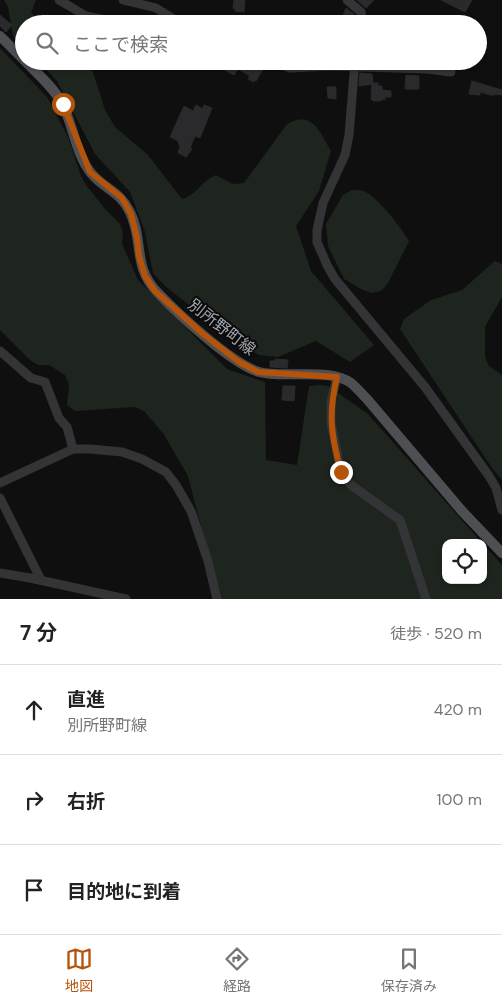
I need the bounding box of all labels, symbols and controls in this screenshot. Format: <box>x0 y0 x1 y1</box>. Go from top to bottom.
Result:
search box <box>15 15 487 70</box>
icon: search <box>33 29 61 57</box>
text: ここで検索 <box>73 32 168 57</box>
route start <box>52 93 75 116</box>
street label: 別所野町線 <box>184 294 260 360</box>
route end <box>330 461 353 484</box>
map controls <box>442 539 487 584</box>
button: locate <box>442 539 487 584</box>
text: 7 分 <box>20 619 57 647</box>
text: 徒歩 · 520 m <box>390 623 482 644</box>
text: 直進 <box>67 687 105 712</box>
icon: ahead <box>20 696 48 724</box>
text: 420 m <box>434 699 482 720</box>
text: 別所野町線 <box>67 715 147 736</box>
icon: right <box>20 786 48 814</box>
text: 右折 <box>67 789 105 814</box>
text: 100 m <box>437 789 482 810</box>
icon: arrive <box>20 876 48 904</box>
text: 目的地に到着 <box>67 879 181 904</box>
tab: 地図 <box>65 945 93 995</box>
tab: 経路 <box>223 945 251 995</box>
tab: 保存済み <box>381 945 437 995</box>

